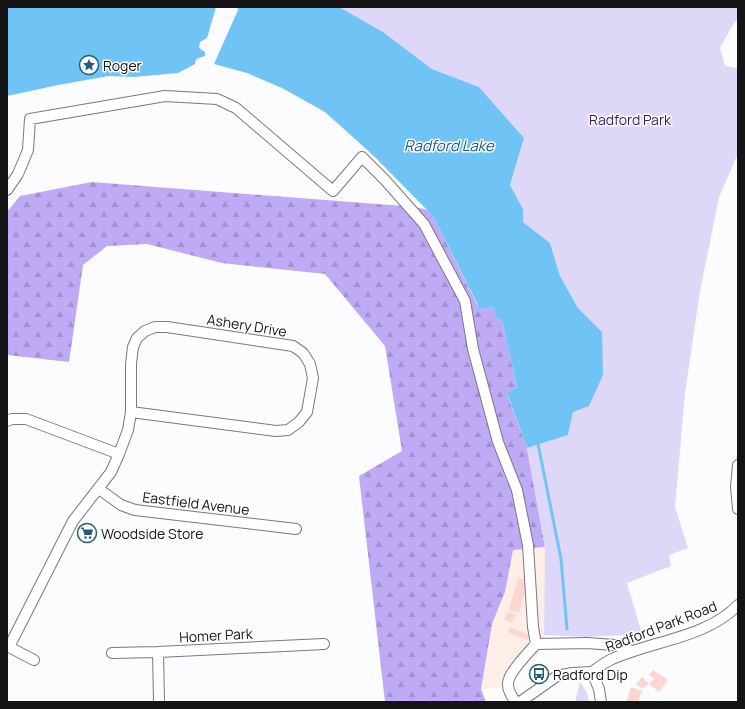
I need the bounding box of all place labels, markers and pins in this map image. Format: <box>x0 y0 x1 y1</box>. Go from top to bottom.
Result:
place icon: Roger <box>78 54 100 76</box>
place label: Roger <box>103 56 142 75</box>
supermarket icon: Woodside Store <box>76 522 98 544</box>
place label: Woodside Store <box>101 524 203 543</box>
bus stop icon: Radford Dip <box>528 663 550 685</box>
place label: Radford Dip <box>553 665 628 684</box>

